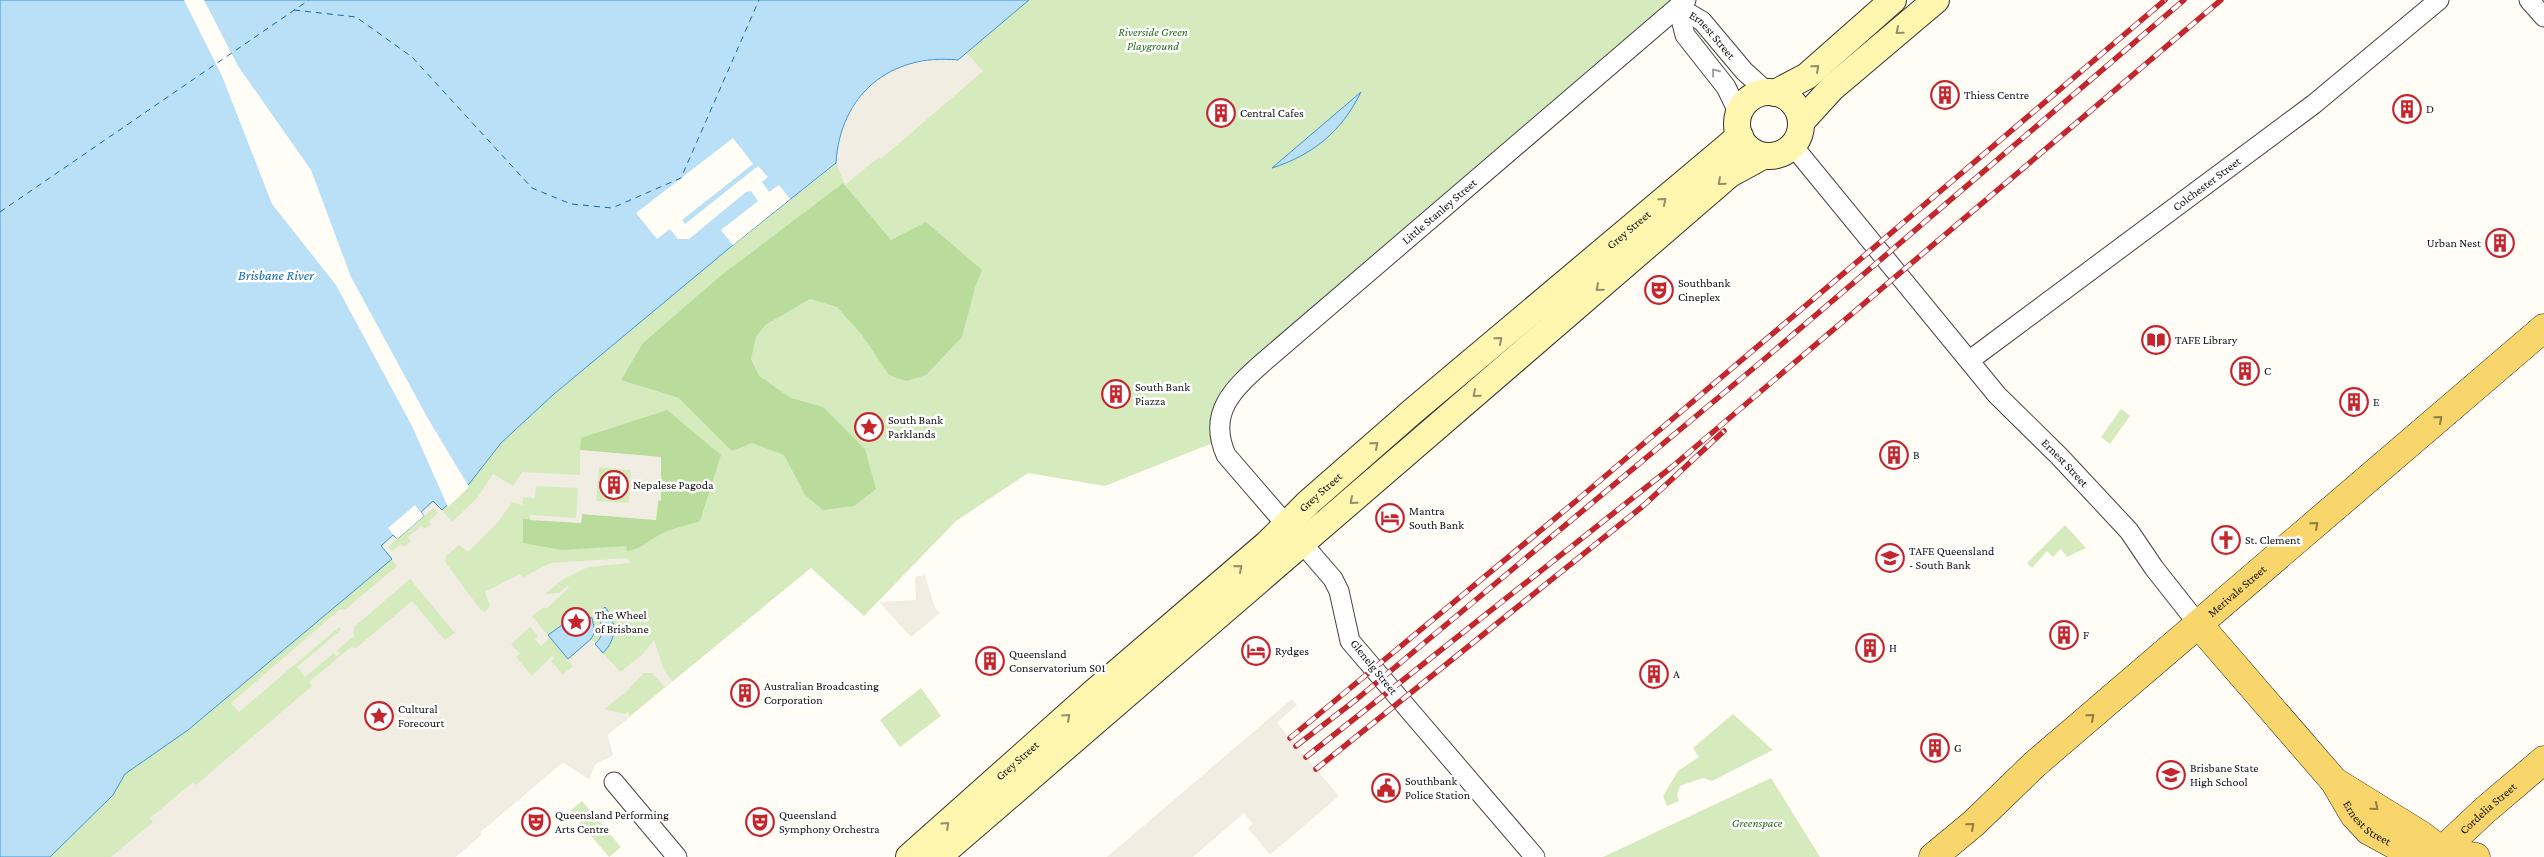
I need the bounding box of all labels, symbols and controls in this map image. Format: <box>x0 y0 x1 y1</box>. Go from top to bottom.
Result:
street label: Ernest Street <box>1687 8 1739 63</box>
park label: Riverside Green Playground <box>1118 25 1188 53</box>
one-way arrow <box>1896 26 1905 34</box>
one-way arrow <box>1811 64 1820 73</box>
one-way arrow <box>1711 69 1720 78</box>
building icon: Thiess Centre <box>1930 80 1960 110</box>
place label: Thiess Centre <box>1964 88 2029 102</box>
building icon: D <box>2392 94 2422 124</box>
building icon: Central Cafes <box>1206 98 1236 128</box>
place label: D <box>2426 102 2434 116</box>
place label: Central Cafes <box>1240 106 1304 120</box>
street label: Colchester Street <box>2170 153 2244 214</box>
street label: Little Stanley Street <box>1399 175 1480 247</box>
one-way arrow <box>1718 176 1727 185</box>
one-way arrow <box>1657 197 1666 206</box>
street label: Grey Street <box>1604 207 1654 252</box>
building icon: Urban Nest <box>2485 228 2515 258</box>
place label: Urban Nest <box>2427 236 2482 250</box>
water label: Brisbane River <box>238 267 315 283</box>
theatre icon: Southbank Cineplex <box>1644 275 1674 305</box>
place label: Southbank Cineplex <box>1678 276 1731 304</box>
one-way arrow <box>1595 282 1604 291</box>
library icon: TAFE Library <box>2141 325 2171 355</box>
place label: TAFE Library <box>2175 333 2238 347</box>
one-way arrow <box>1493 336 1502 345</box>
building icon: C <box>2230 356 2260 386</box>
place label: C <box>2264 364 2271 378</box>
building icon: South Bank Piazza <box>1101 379 1131 409</box>
place label: South Bank Piazza <box>1135 380 1190 408</box>
building icon: E <box>2339 387 2369 417</box>
one-way arrow <box>1472 389 1481 398</box>
place label: E <box>2373 395 2380 409</box>
place icon: South Bank Parklands <box>854 412 884 442</box>
place label: South Bank Parklands <box>888 413 943 441</box>
one-way arrow <box>2433 416 2442 425</box>
street label: Ernest Street <box>2039 436 2092 491</box>
building icon: B <box>1879 440 1909 470</box>
one-way arrow <box>1369 441 1378 450</box>
place label: B <box>1913 448 1920 462</box>
street label: Grey Street <box>1296 469 1346 515</box>
building icon: Nepalese Pagoda <box>599 470 629 500</box>
place label: Nepalese Pagoda <box>633 478 714 492</box>
one-way arrow <box>1350 495 1359 504</box>
hotel icon: Mantra South Bank <box>1375 503 1405 533</box>
place label: Mantra South Bank <box>1409 504 1464 532</box>
one-way arrow <box>2310 521 2319 530</box>
church icon: St. Clement <box>2211 525 2241 555</box>
place label: St. Clement <box>2245 533 2301 547</box>
school or university icon: TAFE Queensland - South Bank <box>1875 543 1905 573</box>
place label: TAFE Queensland - South Bank <box>1909 544 1995 572</box>
street label: Merivale Street <box>2205 561 2270 620</box>
one-way arrow <box>1233 565 1242 574</box>
place icon: The Wheel of Brisbane <box>561 607 591 637</box>
place label: The Wheel of Brisbane <box>595 608 649 636</box>
building icon: F <box>2049 620 2079 650</box>
place label: F <box>2083 628 2089 642</box>
building icon: H <box>1855 633 1885 663</box>
hotel icon: Rydges <box>1241 636 1271 666</box>
street label: Glenelg Street <box>1347 637 1401 698</box>
place label: H <box>1889 641 1897 655</box>
place label: Rydges <box>1275 644 1309 658</box>
building icon: Queensland Conservatorium S01 <box>975 646 1005 676</box>
place label: Queensland Conservatorium S01 <box>1009 647 1106 675</box>
building icon: A <box>1639 659 1669 689</box>
place label: A <box>1673 667 1680 681</box>
building icon: Australian Broadcasting Corporation <box>730 678 760 708</box>
place label: Australian Broadcasting Corporation <box>764 679 879 707</box>
place icon: Cultural Forecourt <box>364 701 394 731</box>
place label: Cultural Forecourt <box>398 702 445 730</box>
one-way arrow <box>1061 714 1070 723</box>
one-way arrow <box>2085 714 2094 722</box>
building icon: G <box>1920 733 1950 763</box>
street label: Grey Street <box>993 737 1042 783</box>
place label: G <box>1954 741 1962 755</box>
school or university icon: Brisbane State High School <box>2156 760 2186 790</box>
place label: Brisbane State High School <box>2190 761 2259 789</box>
public building icon: Southbank Police Station <box>1371 773 1401 803</box>
place label: Southbank Police Station <box>1405 774 1471 802</box>
street label: Cordelia Street <box>2457 779 2520 837</box>
street label: Ernest Street <box>2340 798 2394 849</box>
one-way arrow <box>2370 802 2379 811</box>
theatre icon: Queensland Performing Arts Centre <box>521 807 551 837</box>
theatre icon: Queensland Symphony Orchestra <box>745 807 775 837</box>
place label: Queensland Performing Arts Centre <box>555 808 669 836</box>
place label: Queensland Symphony Orchestra <box>779 808 880 836</box>
park label: Greenspace <box>1732 816 1783 830</box>
one-way arrow <box>940 822 949 831</box>
one-way arrow <box>1965 822 1974 831</box>

